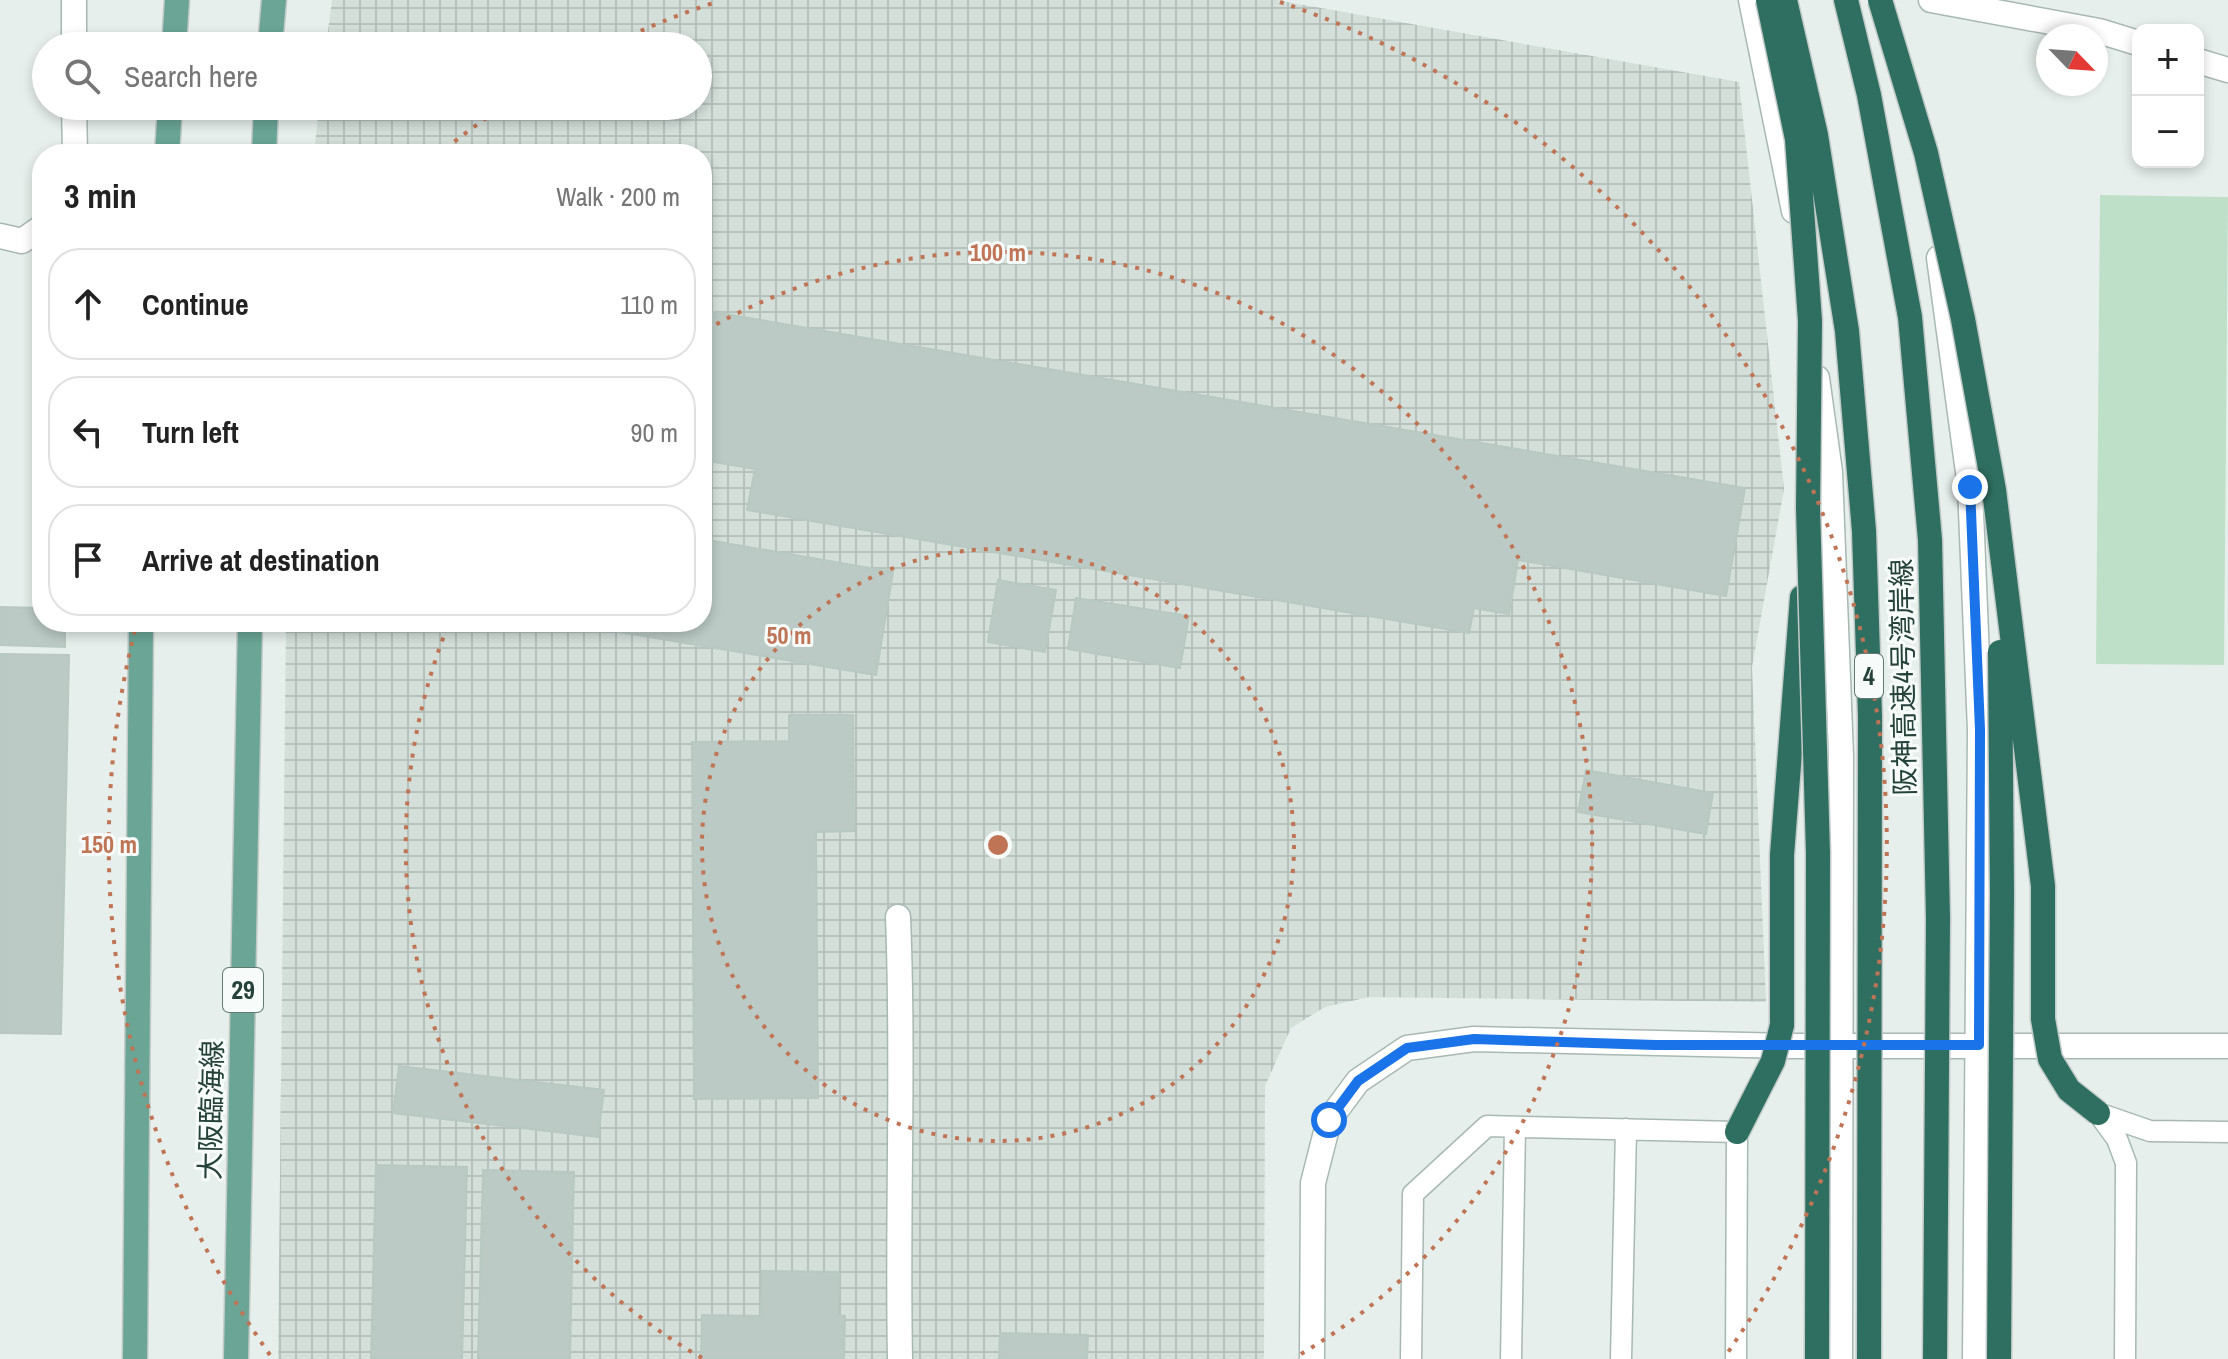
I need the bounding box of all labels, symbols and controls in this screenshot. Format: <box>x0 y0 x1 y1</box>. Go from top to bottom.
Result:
north arrow <box>2036 24 2108 96</box>
map controls <box>2132 24 2204 168</box>
button: + <box>2132 24 2204 96</box>
search box <box>32 32 712 120</box>
icon: search <box>60 54 104 98</box>
text: Search here <box>124 56 258 96</box>
button: − <box>2132 96 2204 168</box>
text: 3 min <box>64 173 137 219</box>
text: Walk · 200 m <box>556 179 680 214</box>
text: 100 m <box>970 236 1026 268</box>
icon: ahead <box>66 282 110 326</box>
text: Continue <box>142 284 249 324</box>
text: 110 m <box>620 287 678 322</box>
icon: left <box>66 410 110 454</box>
text: Turn left <box>142 412 239 452</box>
text: 90 m <box>631 415 678 450</box>
route end <box>1952 469 1988 505</box>
icon: arrive <box>66 538 110 582</box>
text: Arrive at destination <box>142 540 380 580</box>
street label: 阪神高速4号湾岸線 <box>1882 558 1924 796</box>
text: 50 m <box>767 619 811 651</box>
road number: 4 <box>1855 654 1883 698</box>
text: 150 m <box>81 828 137 860</box>
centre of rings <box>984 831 1012 859</box>
road number: 29 <box>223 968 263 1012</box>
street label: 大阪臨海線 <box>191 1040 231 1180</box>
route start <box>1311 1102 1347 1138</box>

